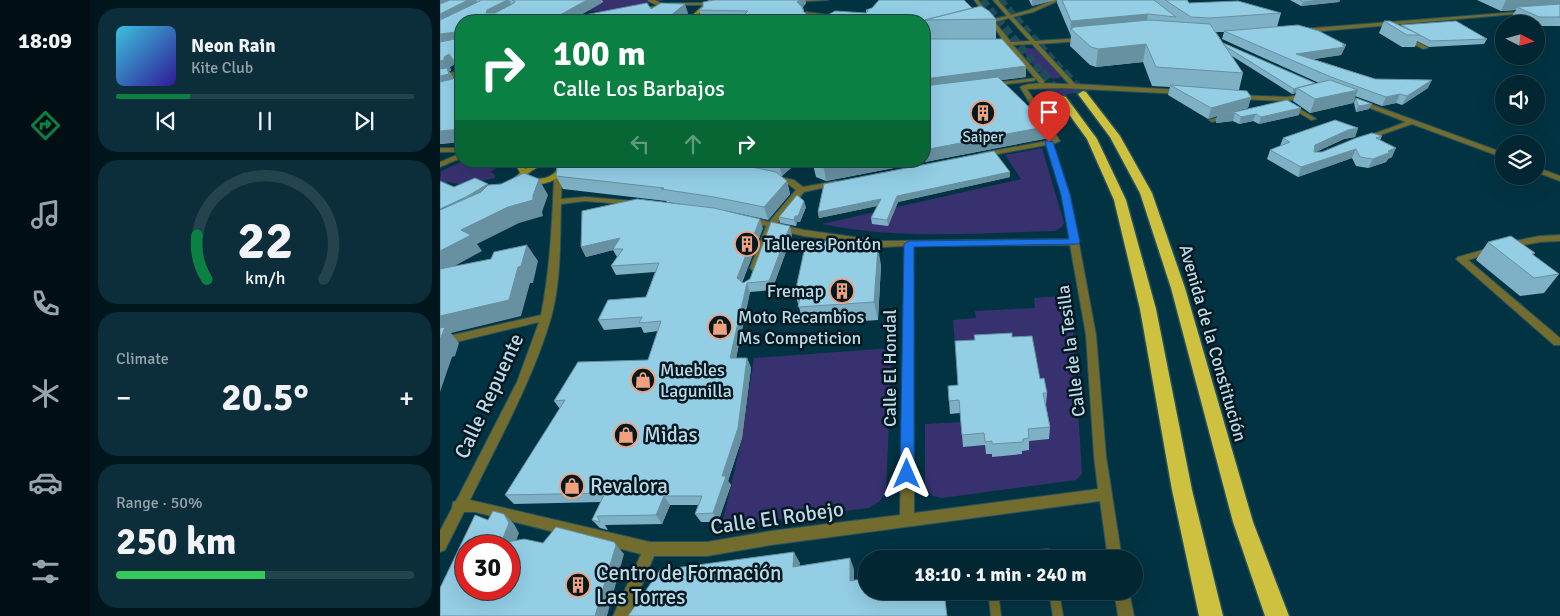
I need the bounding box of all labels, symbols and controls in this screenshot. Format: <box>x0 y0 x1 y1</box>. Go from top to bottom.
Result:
north arrow <box>1495 15 1545 65</box>
map controls <box>1495 15 1545 185</box>
text: 18:09 <box>18 27 72 54</box>
text: 100 m <box>553 32 646 75</box>
text: Neon Rain <box>191 34 276 58</box>
icon: right <box>470 35 535 100</box>
text: Kite Club <box>191 58 253 78</box>
text: Calle Los Barbajos <box>553 75 725 102</box>
button: sound <box>1495 75 1545 125</box>
pin <box>1028 91 1070 142</box>
icon: arrive <box>1035 98 1063 126</box>
building icon: Saiper <box>970 100 996 126</box>
icon: previous <box>152 107 180 135</box>
icon: pause <box>251 107 279 135</box>
icon: next <box>350 107 378 135</box>
icon: directions <box>28 108 63 143</box>
place label: Saiper <box>962 128 1004 146</box>
icon: left <box>626 130 654 158</box>
icon: ahead <box>679 130 707 158</box>
icon: right <box>732 130 760 158</box>
button: layers <box>1495 135 1545 185</box>
icon: music <box>28 197 63 232</box>
text: 22 <box>237 209 293 273</box>
building icon: Talleres Pontón <box>734 231 760 257</box>
place label: Talleres Pontón <box>764 233 881 255</box>
street label: Avenida de la Constitución <box>1174 242 1252 444</box>
text: km/h <box>245 267 285 289</box>
building icon: Fremap <box>829 278 855 304</box>
place label: Fremap <box>767 280 824 302</box>
street label: Calle de la Tesilla <box>1052 284 1090 418</box>
icon: phone <box>28 286 63 321</box>
place label: Moto Recambios Ms Competicion <box>738 306 864 349</box>
street label: Calle El Hondal <box>879 309 901 427</box>
shop icon: Moto Recambios Ms Competicion <box>707 314 733 340</box>
street label: Calle Repuente <box>449 329 529 463</box>
text: Climate <box>116 349 169 369</box>
place label: Muebles Lagunilla <box>660 359 732 402</box>
shop icon: Muebles Lagunilla <box>630 367 656 393</box>
text: 20.5° <box>221 374 309 421</box>
icon: climate <box>28 376 63 411</box>
text: − <box>116 381 131 415</box>
text: + <box>399 381 414 415</box>
shop icon: Midas <box>613 422 639 448</box>
place label: Midas <box>644 422 698 448</box>
position arrow <box>880 447 932 499</box>
icon: car <box>28 465 63 500</box>
shop icon: Revalora <box>559 473 585 499</box>
place label: Revalora <box>590 473 668 499</box>
text: Range · 50% <box>116 493 202 513</box>
street label: Calle El Robejo <box>709 496 845 540</box>
text: 250 km <box>116 518 237 565</box>
speed limit sign: 30 <box>455 535 520 600</box>
icon: filters <box>28 554 63 589</box>
place label: Centro de Formación Las Torres <box>596 560 781 610</box>
text: 18:10 · 1 min · 240 m <box>914 563 1087 587</box>
building icon: Centro de Formación Las Torres <box>565 572 591 598</box>

